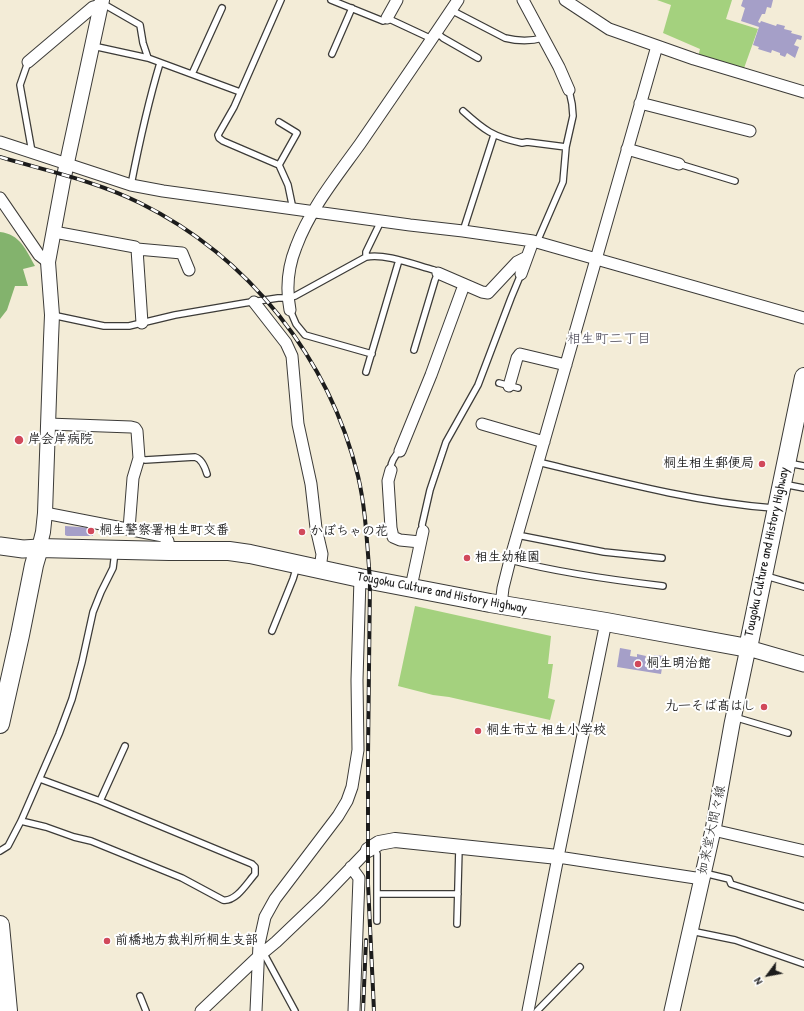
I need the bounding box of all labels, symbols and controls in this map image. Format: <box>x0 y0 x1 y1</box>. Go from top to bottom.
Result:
district label: 相生町二丁目 <box>567 331 651 347</box>
place label: 岸会岸病院 <box>28 432 93 448</box>
marker: 岸会岸病院 <box>13 434 25 446</box>
place label: 桐生相生郵便局 <box>663 456 754 472</box>
marker: 桐生相生郵便局 <box>757 459 767 469</box>
street label: Tougoku Culture and History Highway <box>741 466 793 638</box>
place label: 桐生警察署相生町交番 <box>99 523 229 539</box>
place label: かぼちゃの花 <box>310 524 388 540</box>
marker: 桐生警察署相生町交番 <box>86 526 96 536</box>
marker: かぼちゃの花 <box>297 527 307 537</box>
place label: 相生幼稚園 <box>475 550 540 566</box>
marker: 相生幼稚園 <box>462 553 472 563</box>
street label: Tougoku Culture and History Highway <box>356 569 528 617</box>
place label: 桐生明治館 <box>646 656 711 672</box>
marker: 桐生明治館 <box>633 659 643 669</box>
place label: 九一そば髙はし <box>665 699 756 715</box>
marker: 九一そば髙はし <box>759 702 769 712</box>
place label: 桐生市立 相生小学校 <box>486 723 606 739</box>
marker: 桐生市立 相生小学校 <box>473 726 483 736</box>
street label: 如来堂大間々線 <box>695 784 729 876</box>
place label: 前橋地方裁判所桐生支部 <box>115 933 258 949</box>
marker: 前橋地方裁判所桐生支部 <box>102 936 112 946</box>
north arrow <box>748 955 788 995</box>
text: N <box>750 975 765 988</box>

